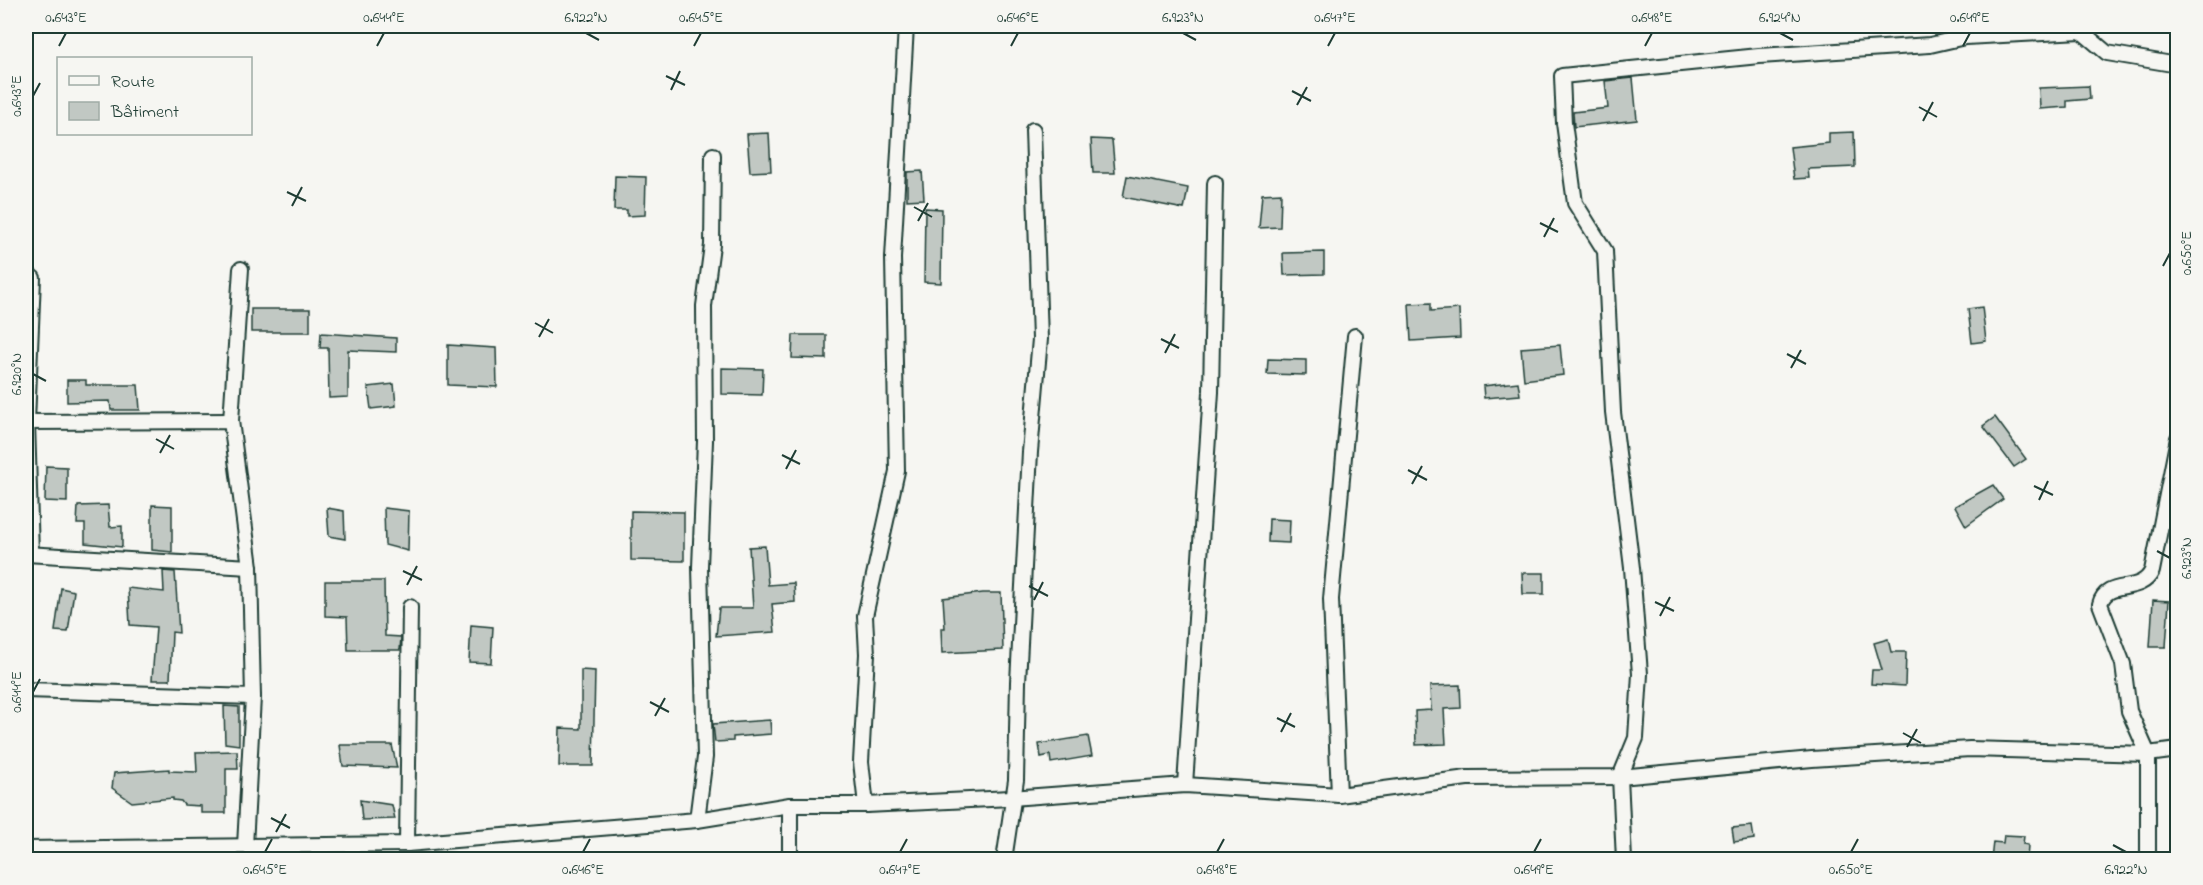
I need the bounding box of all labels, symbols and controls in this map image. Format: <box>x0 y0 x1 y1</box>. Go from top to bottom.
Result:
text: 0.643°E <box>45 7 87 29</box>
text: 0.644°E <box>363 7 405 29</box>
text: 6.922°N <box>564 7 608 29</box>
text: 0.645°E <box>679 7 723 29</box>
text: 0.646°E <box>997 7 1039 29</box>
text: 6.923°N <box>1162 7 1204 29</box>
text: 0.647°E <box>1314 7 1356 29</box>
text: 0.648°E <box>1631 7 1673 29</box>
text: 6.924°N <box>1759 7 1801 29</box>
text: 0.649°E <box>1950 7 1990 29</box>
legend <box>57 57 252 135</box>
text: Route <box>111 70 156 96</box>
text: 0.643°E <box>6 75 28 117</box>
text: Bâtiment <box>110 100 179 126</box>
text: 0.650°E <box>2176 231 2198 275</box>
text: 6.920°N <box>6 353 28 395</box>
text: 6.923°N <box>2176 537 2198 579</box>
text: 0.644°E <box>6 671 28 713</box>
text: 0.645°E <box>243 859 287 881</box>
text: 0.646°E <box>562 859 604 881</box>
text: 0.647°E <box>879 859 921 881</box>
text: 0.648°E <box>1196 859 1238 881</box>
text: 0.649°E <box>1514 859 1554 881</box>
text: 0.650°E <box>1829 859 1873 881</box>
text: 6.922°N <box>2104 859 2148 881</box>

